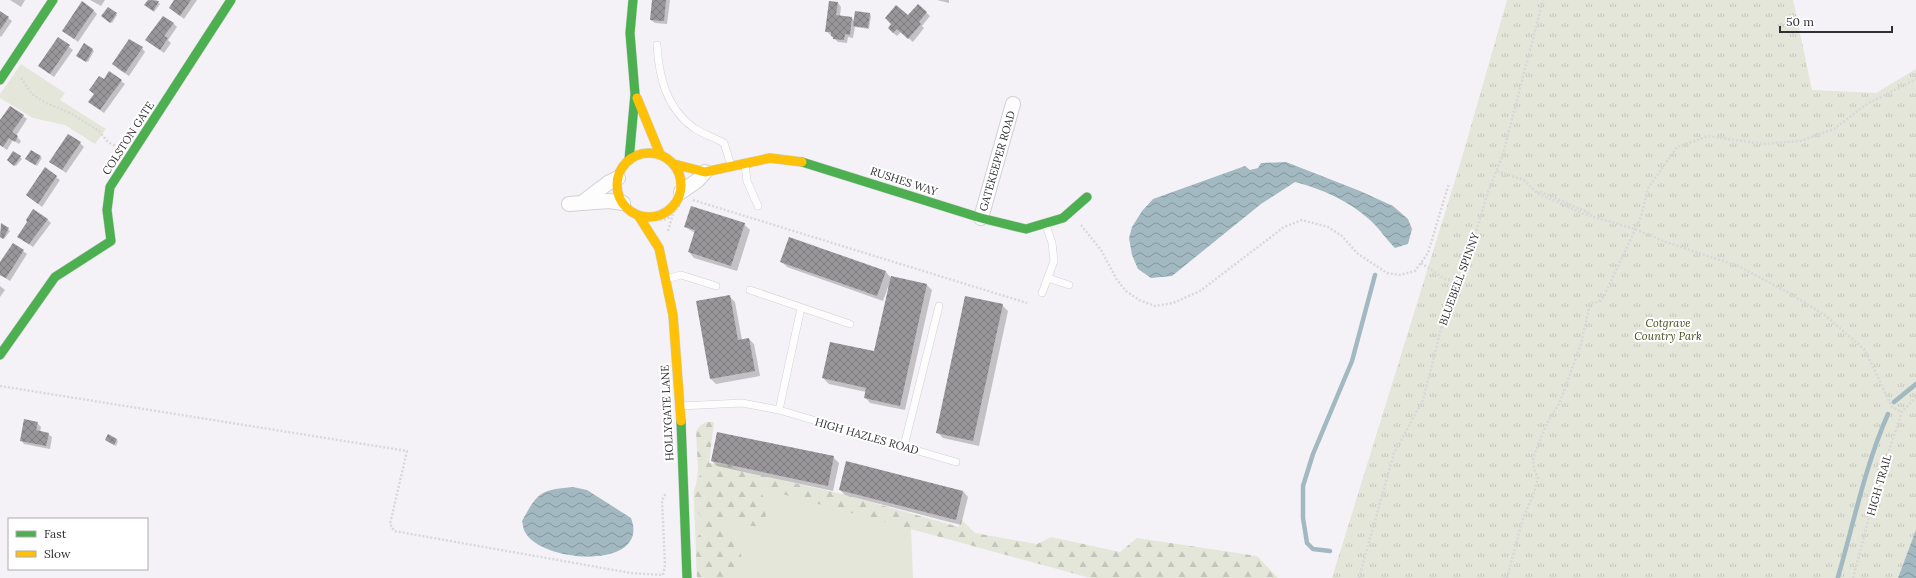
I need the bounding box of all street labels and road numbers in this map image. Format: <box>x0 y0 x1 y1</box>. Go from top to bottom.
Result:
street label: COLSTON GATE <box>99 99 157 177</box>
street label: GATEKEEPER ROAD <box>976 109 1018 213</box>
street label: RUSHES WAY <box>869 164 940 199</box>
street label: BLUEBELL SPINNY <box>1436 230 1483 327</box>
street label: HOLLYGATE LANE <box>657 364 677 461</box>
street label: HIGH HAZLES ROAD <box>814 414 920 458</box>
street label: HIGH TRAIL <box>1864 452 1895 517</box>

